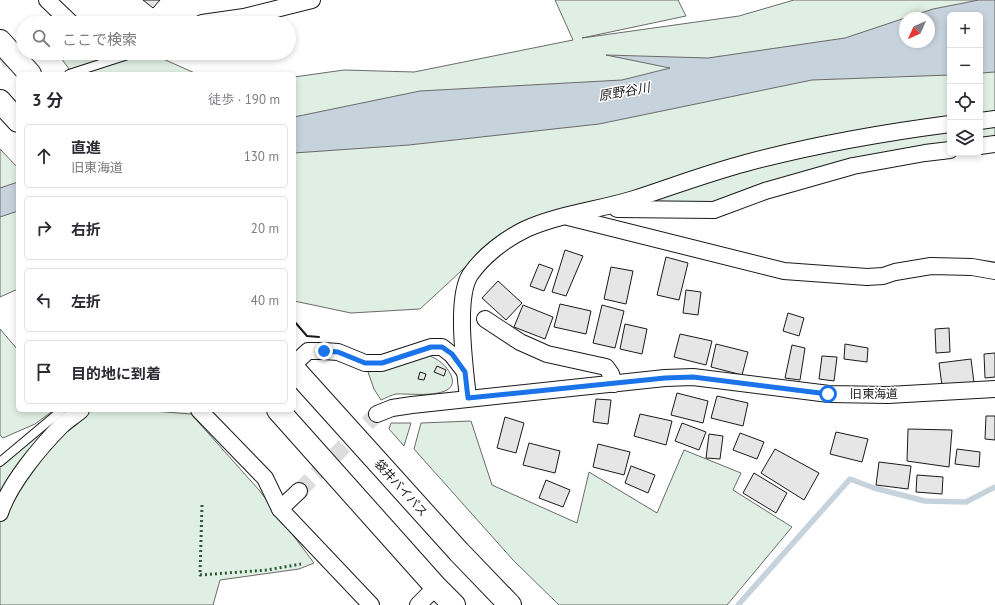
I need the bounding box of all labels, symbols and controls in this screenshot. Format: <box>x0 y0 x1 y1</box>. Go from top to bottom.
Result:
north arrow <box>899 12 935 48</box>
map controls <box>947 12 983 156</box>
button: + <box>947 12 983 48</box>
search box <box>16 16 296 60</box>
icon: search <box>30 27 52 49</box>
text: ここで検索 <box>62 30 137 49</box>
button: − <box>947 48 983 84</box>
water label: 原野谷川 <box>597 78 653 104</box>
button: locate <box>947 84 983 120</box>
text: 3 分 <box>32 89 63 111</box>
text: 徒歩 · 190 m <box>208 91 280 108</box>
button: layers <box>947 120 983 156</box>
text: 直進 <box>71 138 101 157</box>
icon: ahead <box>33 145 55 167</box>
text: 130 m <box>244 148 279 165</box>
text: 旧東海道 <box>71 159 123 176</box>
icon: right <box>33 217 55 239</box>
text: 右折 <box>71 220 101 239</box>
text: 20 m <box>251 220 279 237</box>
icon: left <box>33 289 55 311</box>
text: 左折 <box>71 292 101 311</box>
text: 40 m <box>251 292 279 309</box>
route end <box>315 342 333 360</box>
icon: arrive <box>33 361 55 383</box>
text: 目的地に到着 <box>71 364 161 383</box>
route start <box>819 385 837 403</box>
street label: 旧東海道 <box>850 386 898 401</box>
street label: 袋井バイパス <box>371 455 431 519</box>

